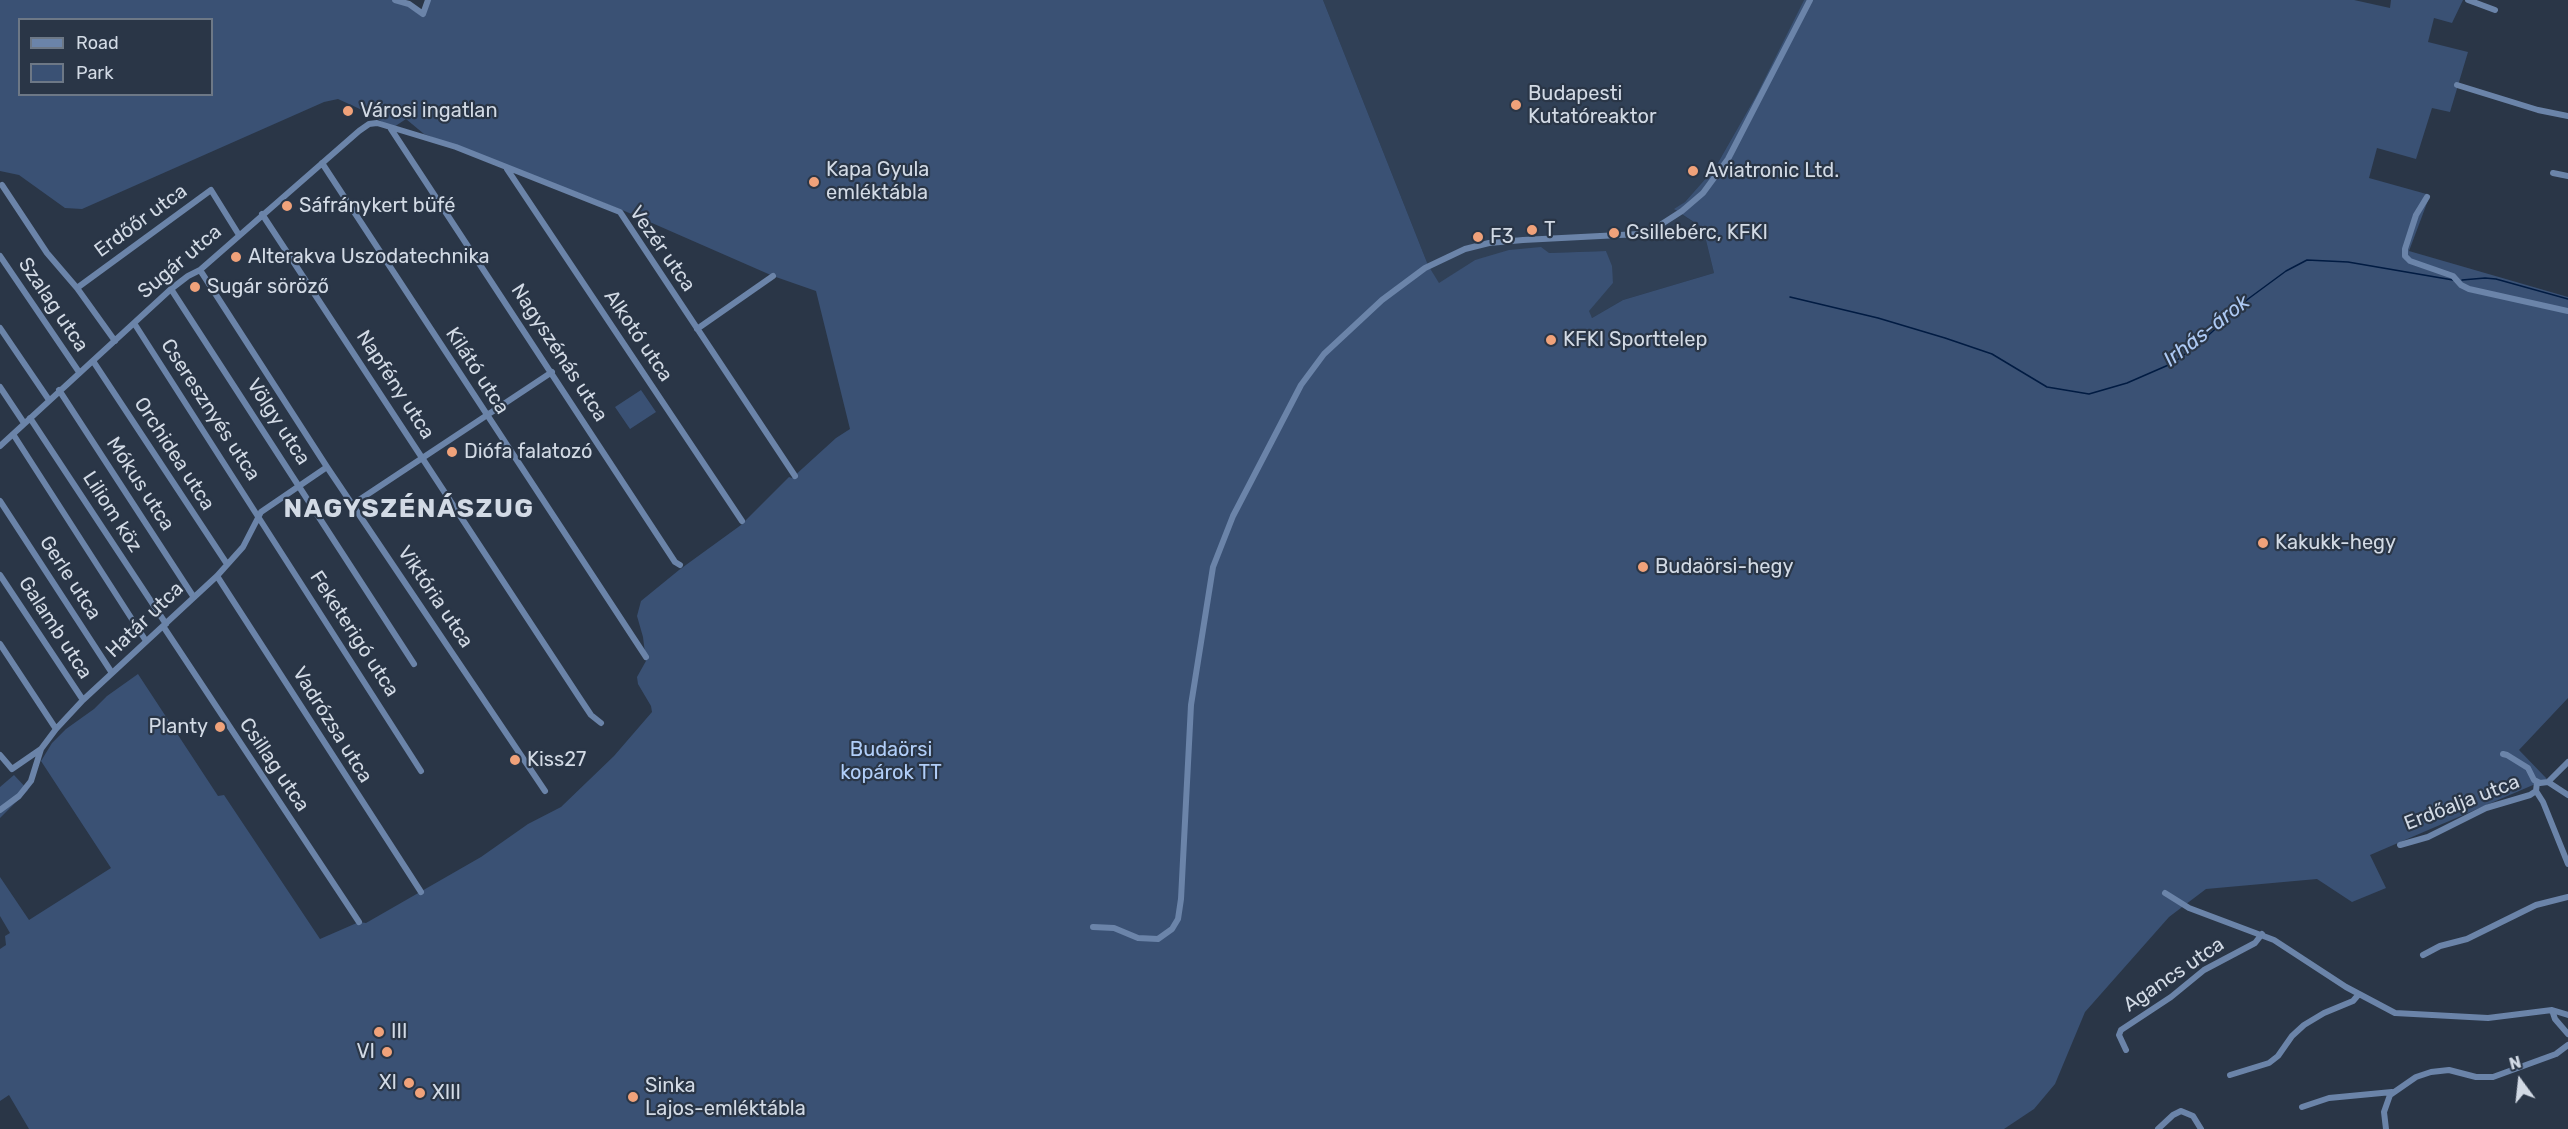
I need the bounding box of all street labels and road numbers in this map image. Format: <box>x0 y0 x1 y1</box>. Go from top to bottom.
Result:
street label: Erdőőr utca <box>90 179 192 263</box>
street label: Vezér utca <box>624 202 700 296</box>
street label: Sugár utca <box>133 220 227 304</box>
street label: Szalag utca <box>13 253 93 357</box>
street label: Nagyszénás utca <box>506 280 612 426</box>
street label: Alkotó utca <box>599 286 677 386</box>
street label: Kilátó utca <box>440 323 514 419</box>
street label: Napfény utca <box>351 326 439 444</box>
street label: Cseresznyés utca <box>155 335 265 485</box>
street label: Völgy utca <box>241 374 315 470</box>
street label: Orchidea utca <box>129 393 219 515</box>
street label: Mókus utca <box>101 433 179 535</box>
street label: Liliom köz <box>77 467 147 557</box>
street label: Gerle utca <box>34 531 106 625</box>
street label: Viktória utca <box>392 541 478 653</box>
street label: Feketerigó utca <box>304 567 404 701</box>
street label: Galamb utca <box>13 572 97 684</box>
street label: Határ utca <box>101 577 189 663</box>
street label: Vadrózsa utca <box>287 663 377 787</box>
street label: Csillag utca <box>234 714 314 816</box>
street label: Erdőalja utca <box>2401 770 2523 836</box>
street label: Agancs utca <box>2119 932 2229 1018</box>

